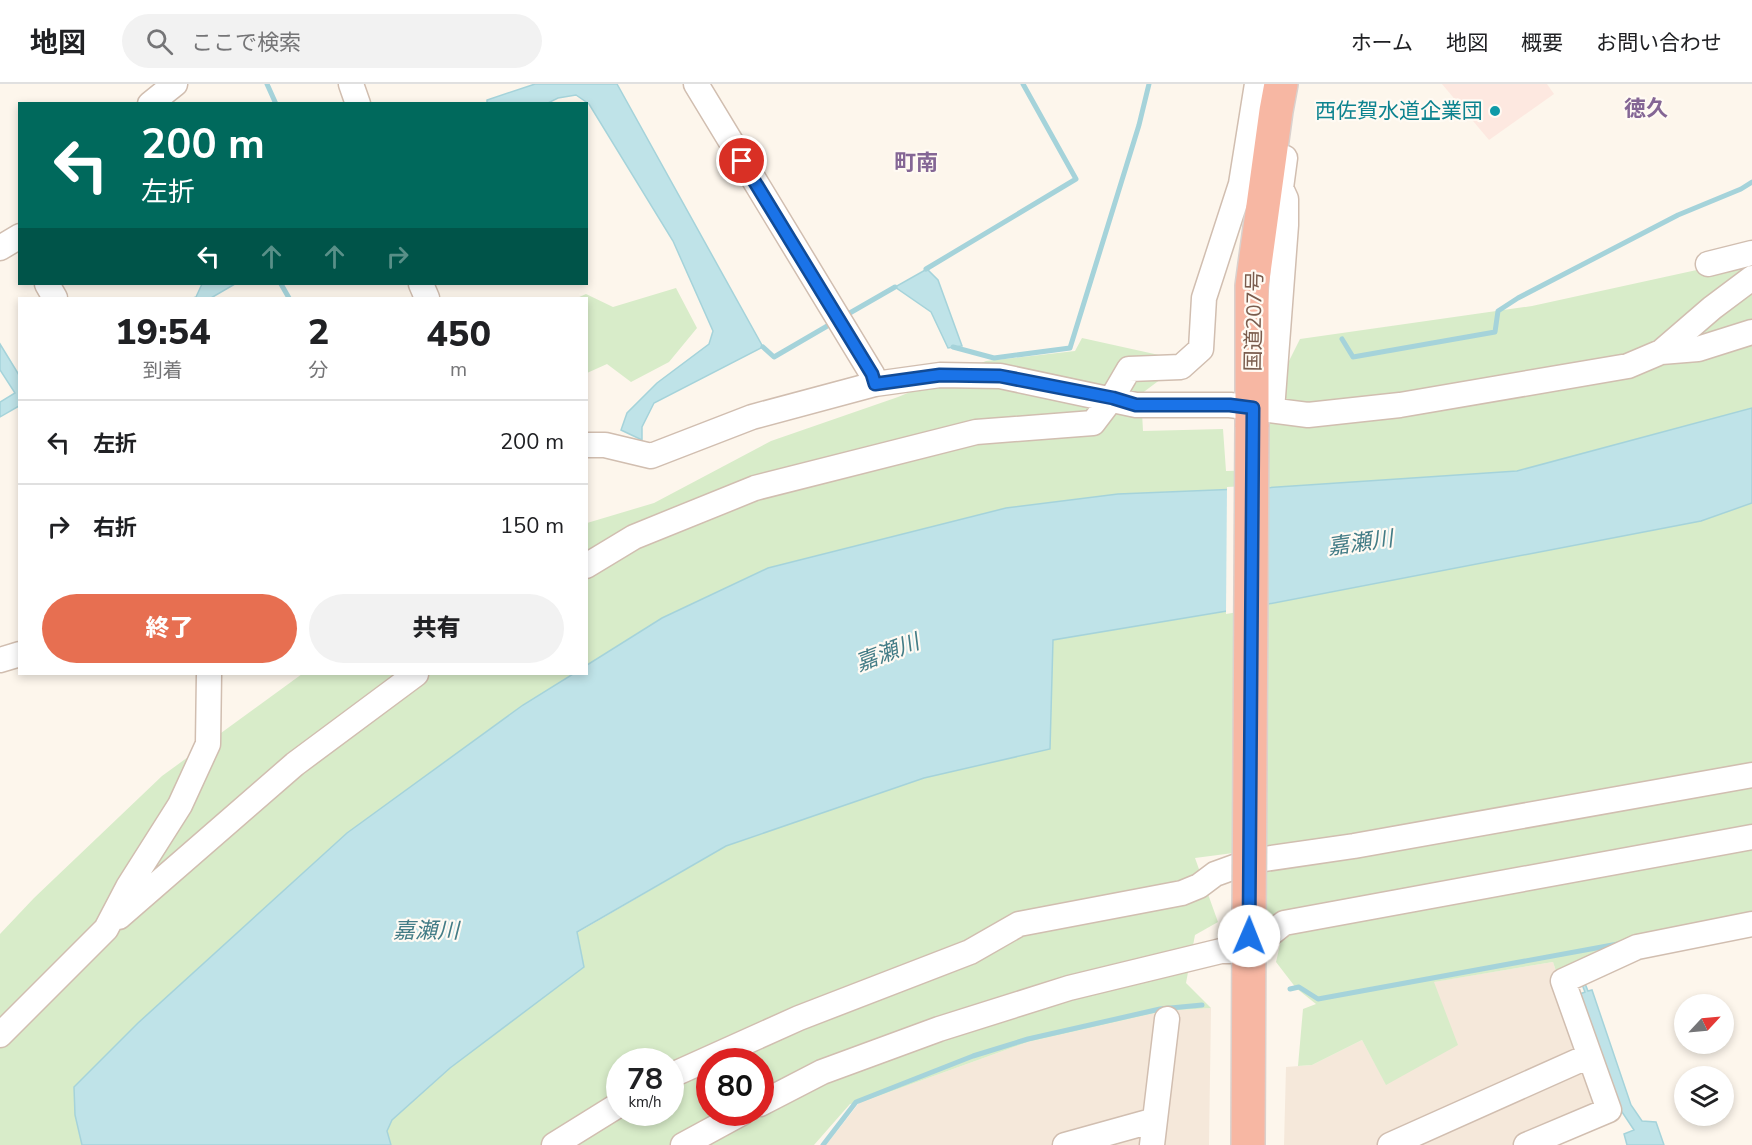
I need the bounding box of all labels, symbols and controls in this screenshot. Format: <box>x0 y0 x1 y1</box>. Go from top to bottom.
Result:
search box <box>122 14 542 68</box>
text: 地図 <box>30 24 86 62</box>
icon: search <box>143 25 176 58</box>
text: ここで検索 <box>191 28 301 58</box>
text: ホーム <box>1351 29 1413 57</box>
text: 地図 <box>1446 29 1488 57</box>
text: 概要 <box>1521 29 1563 57</box>
text: お問い合わせ <box>1596 29 1722 57</box>
district label: 徳久 <box>1624 94 1668 124</box>
place label: 西佐賀水道企業団 <box>1315 97 1483 125</box>
marker: 西佐賀水道企業団 <box>1488 104 1502 118</box>
text: 200 m <box>141 116 265 173</box>
icon: left <box>42 126 120 204</box>
pin <box>716 135 767 186</box>
icon: arrive <box>725 144 758 177</box>
district label: 町南 <box>894 148 938 178</box>
text: 左折 <box>141 174 195 211</box>
icon: left <box>192 240 225 273</box>
icon: ahead <box>255 240 288 273</box>
icon: ahead <box>318 240 351 273</box>
icon: right <box>381 240 414 273</box>
street label: 国道207号 <box>1239 270 1269 372</box>
text: 19:54 <box>115 308 211 357</box>
text: 2 <box>308 308 329 357</box>
text: 450 <box>426 310 491 359</box>
text: m <box>450 356 467 383</box>
text: 到着 <box>143 357 183 384</box>
text: 分 <box>308 357 328 384</box>
icon: left <box>42 426 75 459</box>
text: 200 m <box>500 427 564 457</box>
text: 左折 <box>93 429 137 459</box>
icon: right <box>42 510 75 543</box>
text: 150 m <box>500 511 564 541</box>
text: 右折 <box>93 513 137 543</box>
water label: 嘉瀬川 <box>1325 523 1397 562</box>
button: 終了 <box>42 594 297 663</box>
button: 共有 <box>309 594 564 663</box>
water label: 嘉瀬川 <box>851 626 925 679</box>
position arrow <box>1217 904 1281 968</box>
water label: 嘉瀬川 <box>393 916 461 946</box>
north arrow <box>1674 994 1734 1054</box>
map controls <box>1674 994 1734 1126</box>
speed limit sign: 80 <box>696 1048 774 1126</box>
text: 78 <box>627 1059 663 1100</box>
button: layers <box>1674 1066 1734 1126</box>
text: km/h <box>628 1092 662 1112</box>

